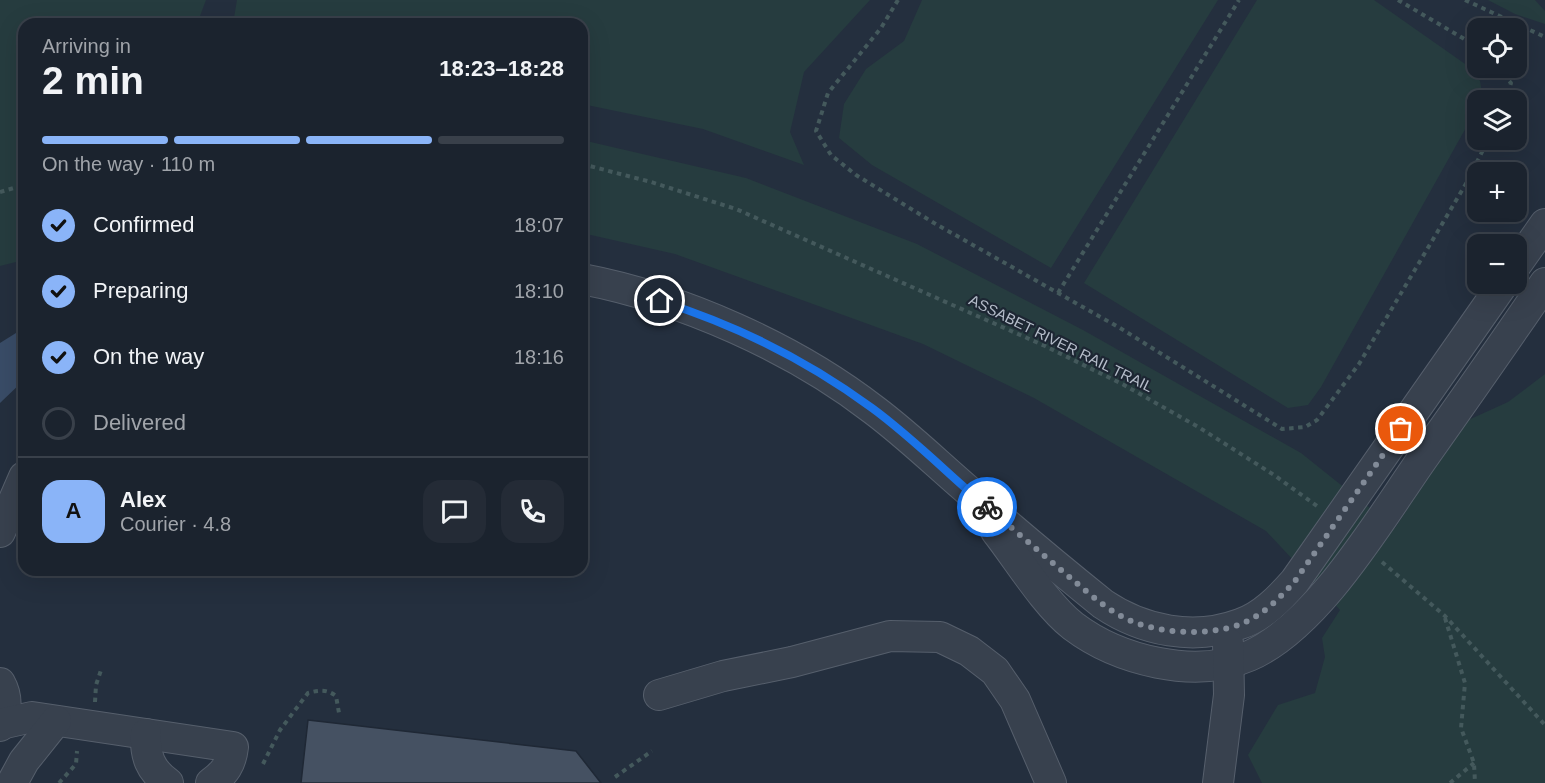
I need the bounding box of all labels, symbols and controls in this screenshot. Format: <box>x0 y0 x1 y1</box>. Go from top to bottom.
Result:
map controls <box>1467 18 1527 294</box>
button: locate <box>1467 18 1527 78</box>
text: Arriving in <box>42 35 131 57</box>
text: 18:23–18:28 <box>439 56 564 81</box>
text: 2 min <box>42 59 144 102</box>
button: layers <box>1467 90 1527 150</box>
text: On the way · 110 m <box>42 153 215 175</box>
button: + <box>1467 162 1527 222</box>
icon: check <box>42 209 75 242</box>
text: Confirmed <box>93 212 194 237</box>
text: 18:07 <box>514 214 564 236</box>
button: − <box>1467 234 1527 294</box>
icon: check <box>42 275 75 308</box>
pin <box>634 275 685 326</box>
text: Preparing <box>93 278 188 303</box>
text: 18:10 <box>514 280 564 302</box>
icon: home <box>643 284 676 317</box>
street label: ASSABET RIVER RAIL TRAIL <box>966 291 1156 395</box>
icon: check <box>42 341 75 374</box>
text: On the way <box>93 344 204 369</box>
text: 18:16 <box>514 346 564 368</box>
pin <box>1375 403 1426 454</box>
text: Delivered <box>93 410 186 435</box>
icon: bag <box>1384 412 1417 445</box>
courier <box>957 477 1017 537</box>
button: chat <box>423 480 486 543</box>
button: phone <box>501 480 564 543</box>
text: Alex <box>120 487 166 512</box>
icon: bike <box>971 491 1004 524</box>
text: A <box>66 498 81 523</box>
text: Courier · 4.8 <box>120 513 231 535</box>

